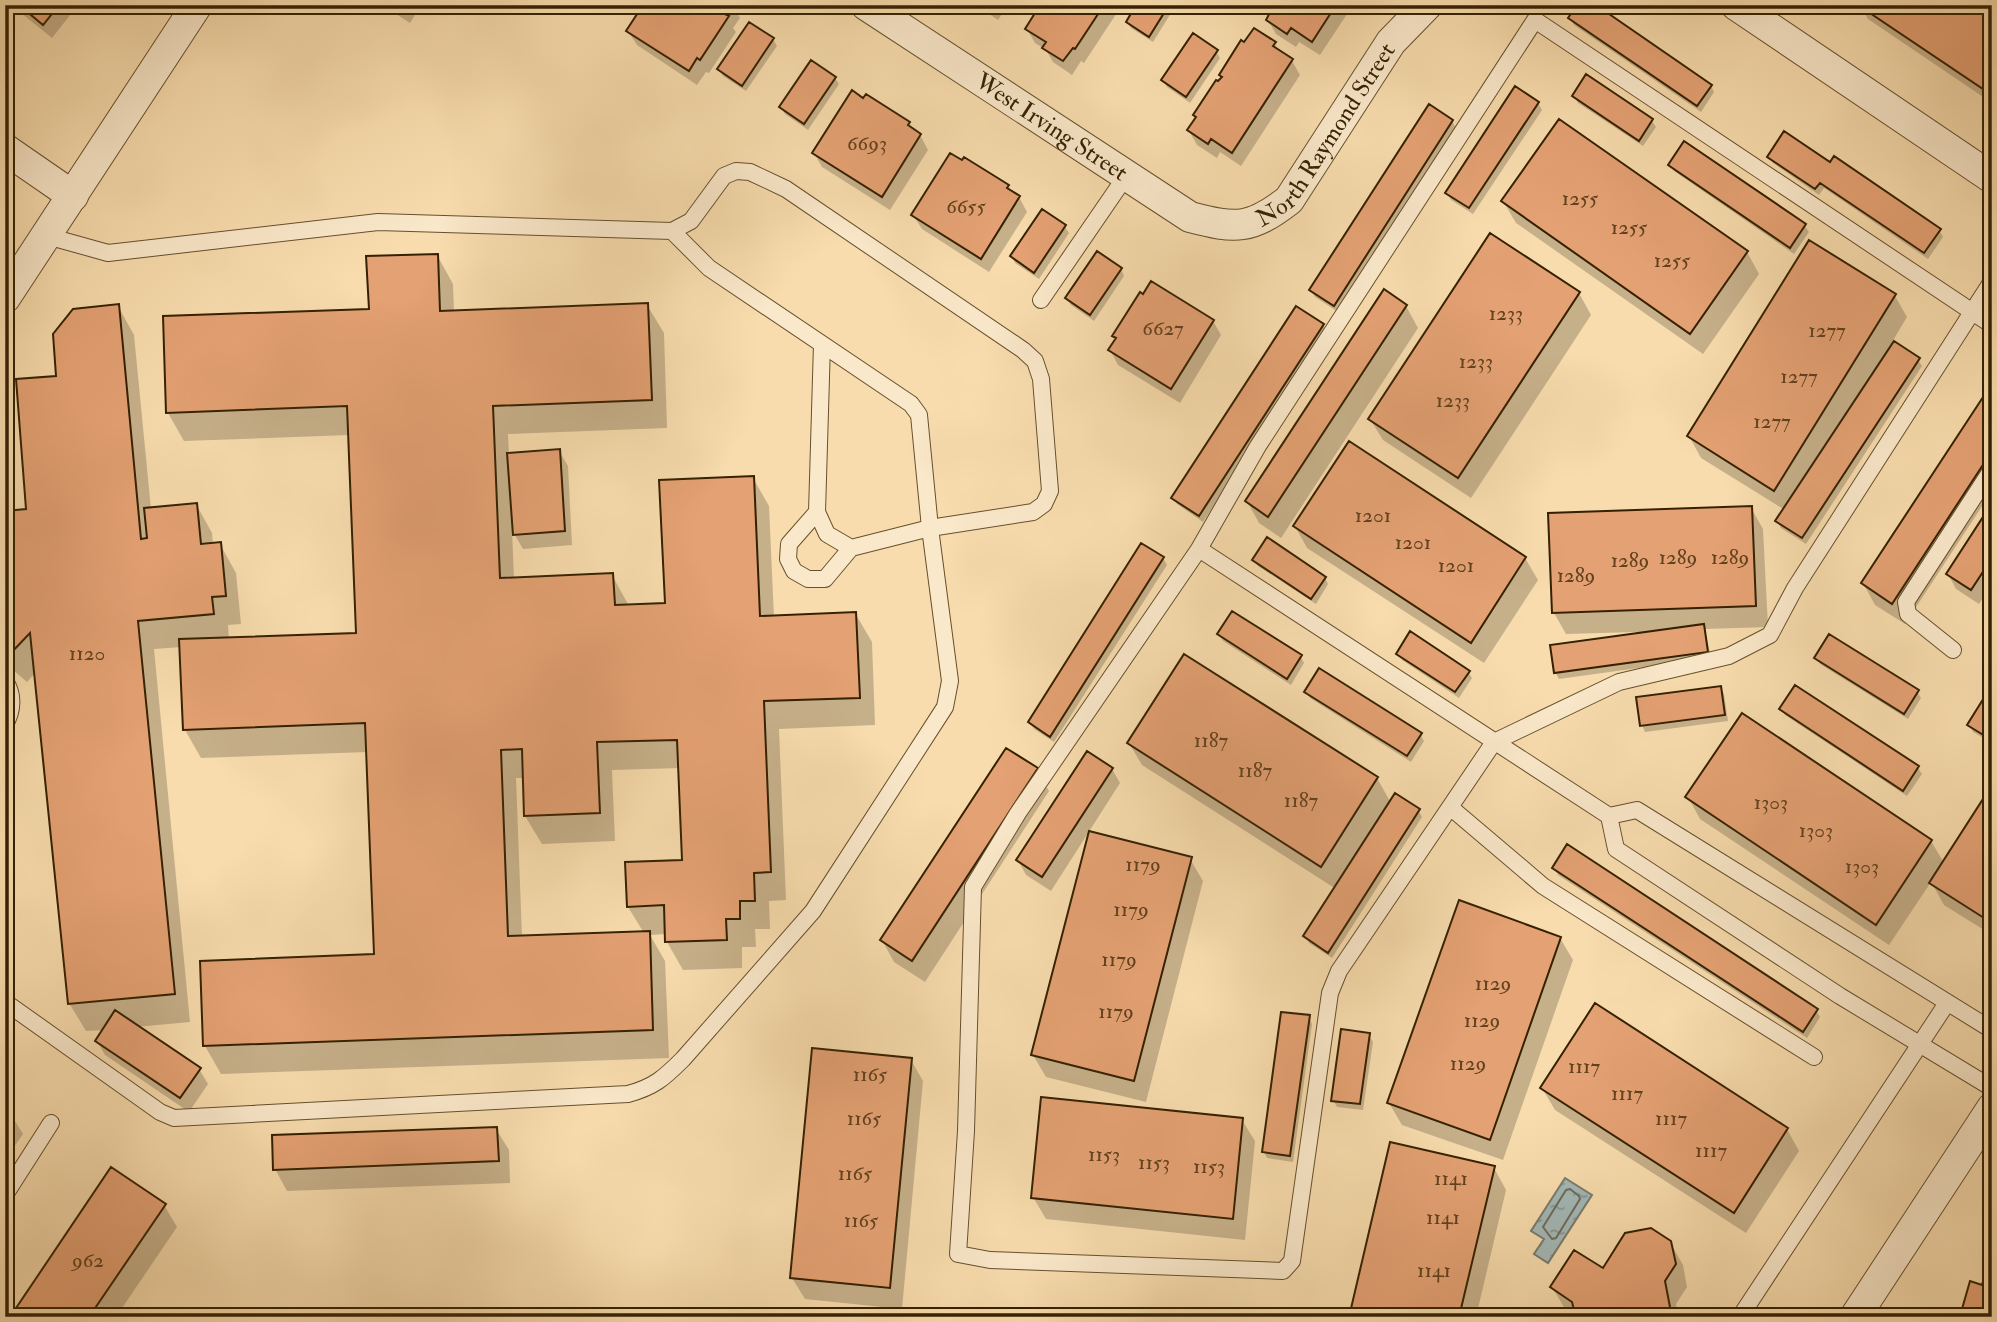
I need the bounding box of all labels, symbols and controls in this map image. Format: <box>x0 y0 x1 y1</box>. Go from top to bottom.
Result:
street label: North Raymond Street <box>1250 37 1402 234</box>
street label: West Irving Street <box>969 65 1134 188</box>
house number: 6693 <box>847 130 887 157</box>
house number: 1255 <box>1562 185 1599 212</box>
house number: 6655 <box>946 193 987 220</box>
house number: 1255 <box>1611 214 1648 241</box>
house number: 1255 <box>1654 247 1691 274</box>
house number: 1233 <box>1489 300 1523 327</box>
house number: 6627 <box>1142 315 1184 342</box>
house number: 1277 <box>1808 317 1846 344</box>
house number: 1233 <box>1459 348 1493 375</box>
house number: 1277 <box>1780 363 1818 390</box>
house number: 1233 <box>1436 387 1470 414</box>
house number: 1277 <box>1753 408 1791 435</box>
house number: 1201 <box>1355 502 1391 529</box>
house number: 1201 <box>1395 529 1431 556</box>
house number: 1289 <box>1659 544 1697 571</box>
house number: 1289 <box>1711 544 1749 571</box>
house number: 1289 <box>1611 547 1649 574</box>
house number: 1201 <box>1438 552 1474 579</box>
house number: 1289 <box>1557 562 1595 589</box>
house number: 1120 <box>69 640 105 667</box>
house number: 1187 <box>1194 727 1229 754</box>
house number: 1187 <box>1238 757 1273 784</box>
house number: 1187 <box>1284 787 1319 814</box>
house number: 1303 <box>1754 789 1788 816</box>
house number: 1303 <box>1799 817 1833 844</box>
house number: 1179 <box>1125 851 1161 878</box>
house number: 1303 <box>1845 853 1879 880</box>
house number: 1179 <box>1113 896 1149 923</box>
house number: 1179 <box>1101 946 1137 973</box>
house number: 1129 <box>1475 970 1511 997</box>
house number: 1179 <box>1098 998 1134 1025</box>
house number: 1129 <box>1464 1007 1500 1034</box>
house number: 1129 <box>1450 1050 1486 1077</box>
house number: 1117 <box>1568 1053 1600 1080</box>
house number: 1165 <box>853 1061 888 1088</box>
house number: 1117 <box>1611 1080 1643 1107</box>
house number: 1165 <box>847 1105 882 1132</box>
house number: 1117 <box>1655 1105 1687 1132</box>
house number: 1117 <box>1695 1137 1727 1164</box>
house number: 1153 <box>1088 1141 1120 1168</box>
house number: 1153 <box>1138 1149 1170 1176</box>
house number: 1153 <box>1193 1153 1225 1180</box>
house number: 1165 <box>838 1160 873 1187</box>
house number: 1141 <box>1434 1165 1468 1192</box>
house number: 1141 <box>1426 1204 1460 1231</box>
house number: 1165 <box>844 1207 879 1234</box>
house number: 962 <box>70 1247 104 1274</box>
house number: 1141 <box>1417 1257 1451 1284</box>

